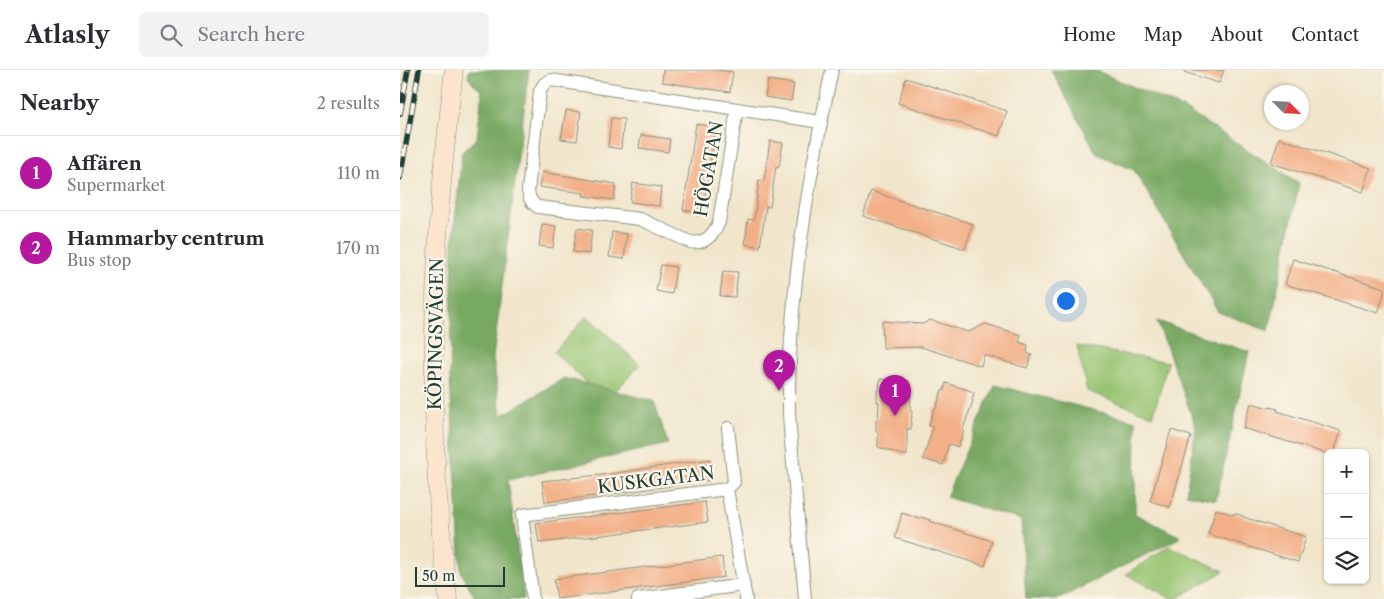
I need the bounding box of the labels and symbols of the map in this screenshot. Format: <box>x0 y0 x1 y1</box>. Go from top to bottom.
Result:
north arrow <box>1264 85 1309 130</box>
street label: HÖGATAN <box>689 119 728 219</box>
street label: KÖPINGSVÄGEN <box>423 257 448 410</box>
your location <box>1053 288 1079 314</box>
pin: 2 <box>763 350 795 391</box>
pin: 1 <box>879 375 911 416</box>
street label: KUSKGATAN <box>596 462 716 498</box>
scale bar <box>415 564 505 587</box>

